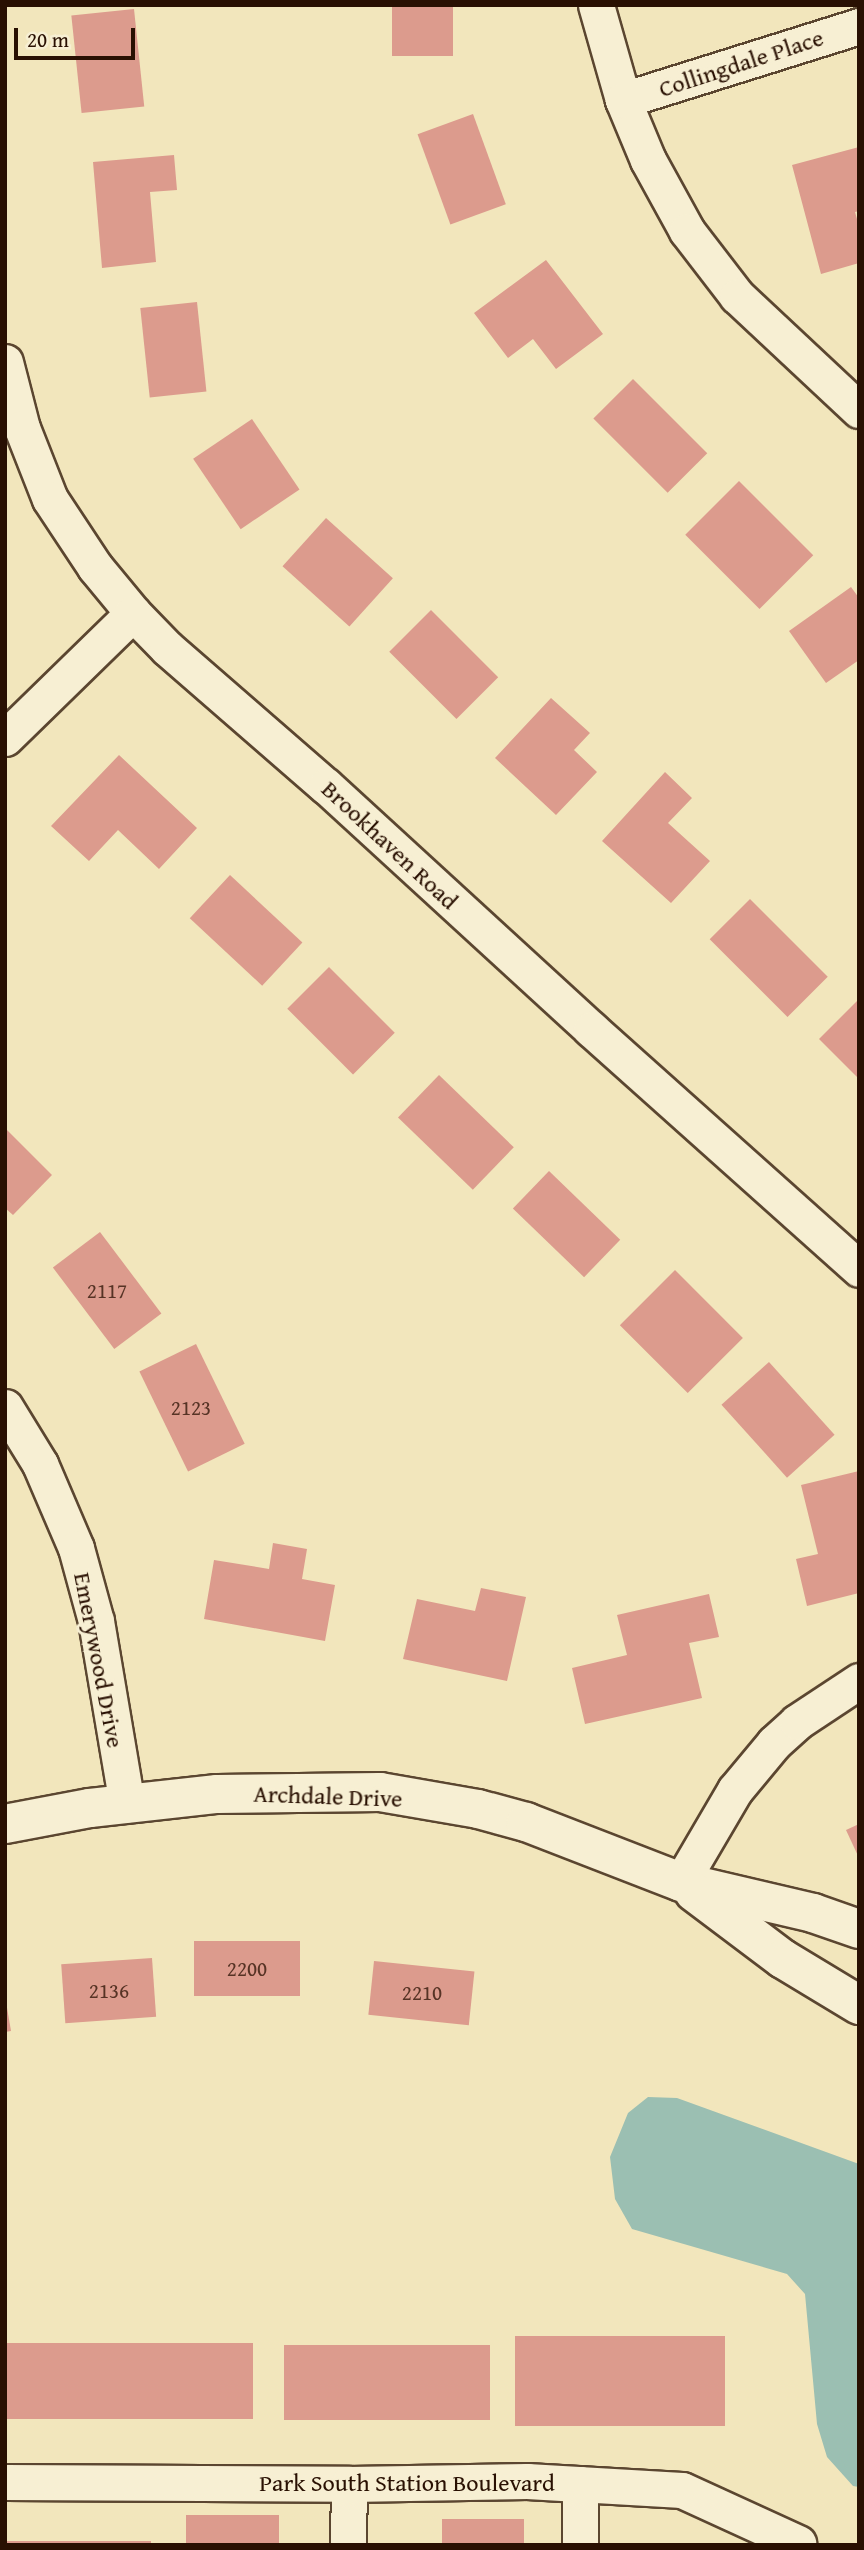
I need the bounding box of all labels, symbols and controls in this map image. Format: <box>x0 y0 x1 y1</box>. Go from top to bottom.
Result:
scale bar <box>18 14 138 58</box>
street label: Collingdale Place <box>655 23 827 103</box>
text: 20 m <box>27 24 69 55</box>
street label: Brookhaven Road <box>316 774 464 916</box>
house number: 2117 <box>87 1278 127 1304</box>
house number: 2123 <box>171 1395 211 1421</box>
street label: Emerywood Drive <box>68 1570 130 1750</box>
street label: Archdale Drive <box>253 1779 403 1813</box>
house number: 2200 <box>227 1956 267 1982</box>
house number: 2136 <box>89 1978 129 2004</box>
house number: 2210 <box>402 1980 442 2006</box>
street label: Park South Station Boulevard <box>259 2469 555 2497</box>

